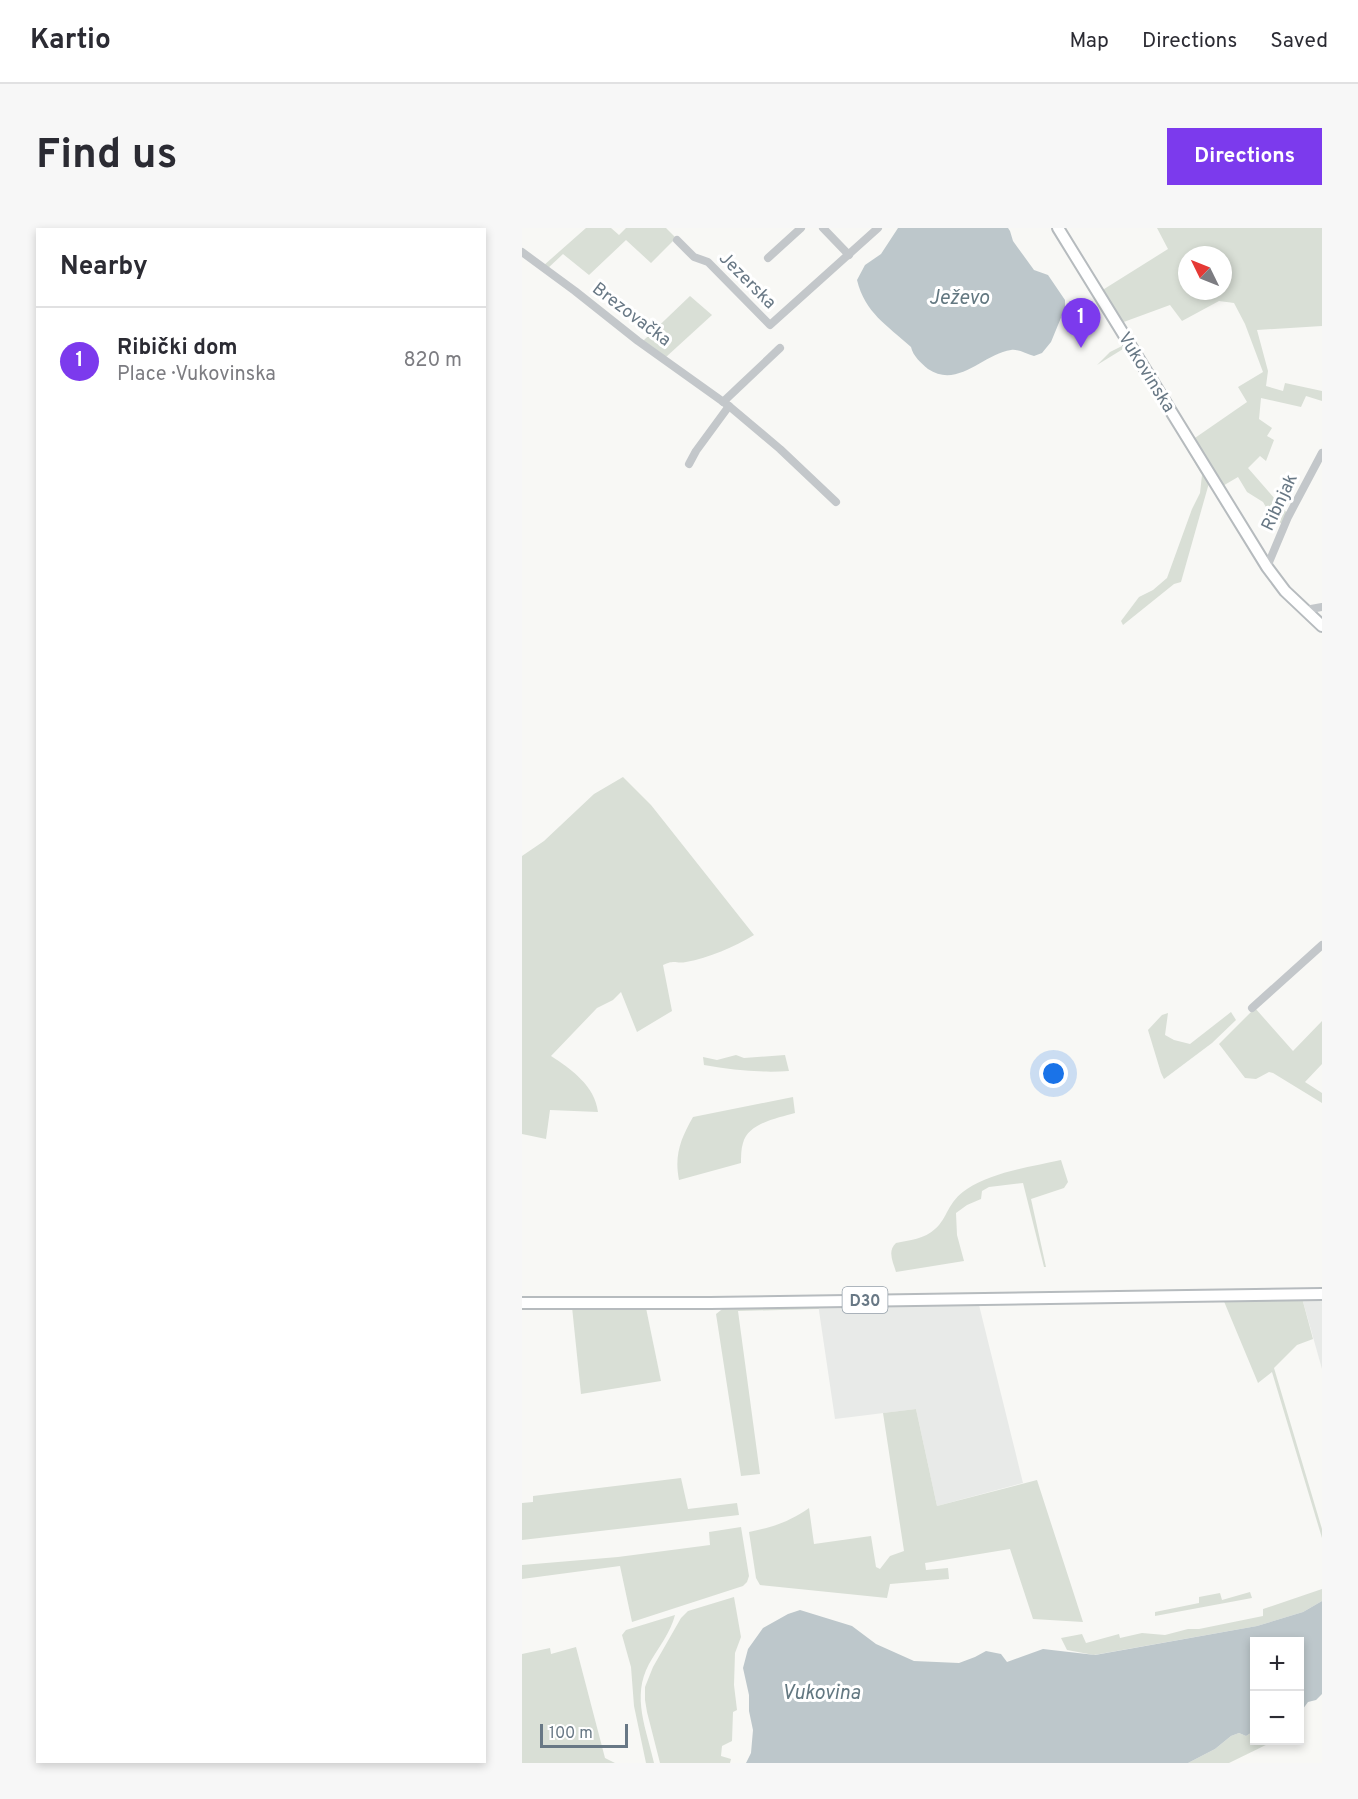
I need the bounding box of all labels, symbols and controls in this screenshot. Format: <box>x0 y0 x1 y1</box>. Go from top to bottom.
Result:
text: Kartio <box>30 23 111 59</box>
text: Map <box>1069 28 1109 55</box>
text: Directions <box>1142 28 1237 55</box>
text: Saved <box>1270 28 1328 55</box>
button: Directions <box>1167 128 1322 185</box>
text: Find us <box>36 130 177 183</box>
north arrow <box>1178 246 1232 300</box>
street label: Jezerska <box>713 247 781 315</box>
text: Nearby <box>60 251 148 284</box>
street label: Brezovačka <box>587 278 675 352</box>
water label: Ježevo <box>929 286 990 312</box>
pin: 1 <box>1062 298 1100 348</box>
street label: Vukovinska <box>1112 328 1179 417</box>
text: Ribički dom <box>117 335 237 362</box>
text: 1 <box>76 348 84 374</box>
text: 820 m <box>403 348 462 374</box>
text: Place · Vukovinska <box>117 362 276 388</box>
street label: Ribnjak <box>1257 470 1304 535</box>
your location <box>1039 1059 1068 1088</box>
road number: D30 <box>842 1287 888 1313</box>
map controls <box>1250 1637 1304 1745</box>
button: + <box>1250 1637 1304 1691</box>
water label: Vukovina <box>782 1681 861 1707</box>
button: − <box>1250 1691 1304 1745</box>
scale bar <box>540 1721 628 1748</box>
text: 100 m <box>549 1724 593 1744</box>

